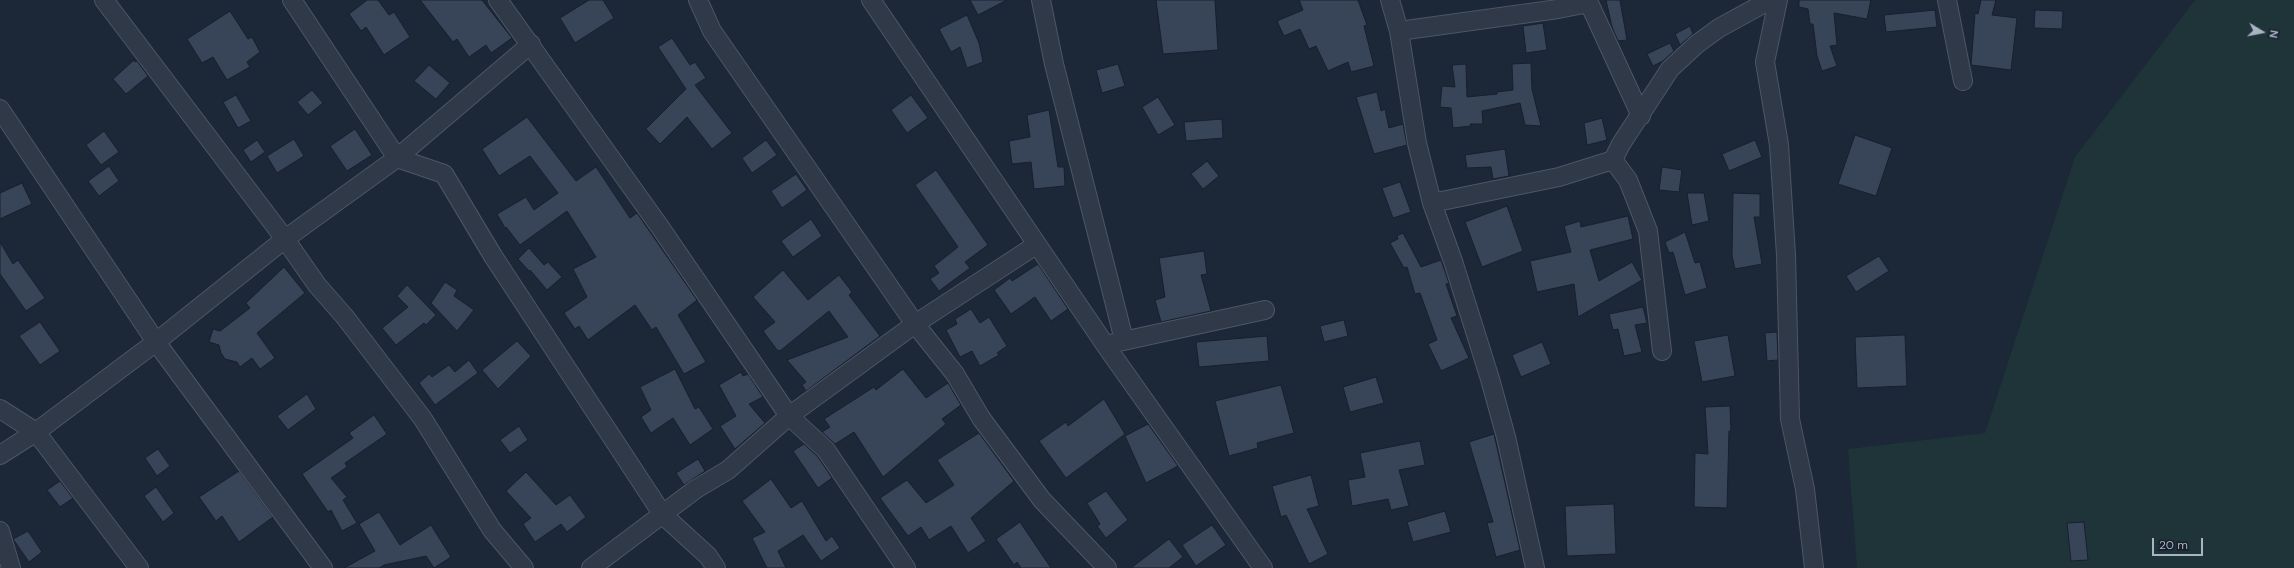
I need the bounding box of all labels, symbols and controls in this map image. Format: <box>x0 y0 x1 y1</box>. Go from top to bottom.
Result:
north arrow <box>2242 12 2282 52</box>
text: N <box>2266 29 2281 39</box>
scale bar <box>2154 530 2205 556</box>
text: 20 m <box>2159 537 2188 553</box>

